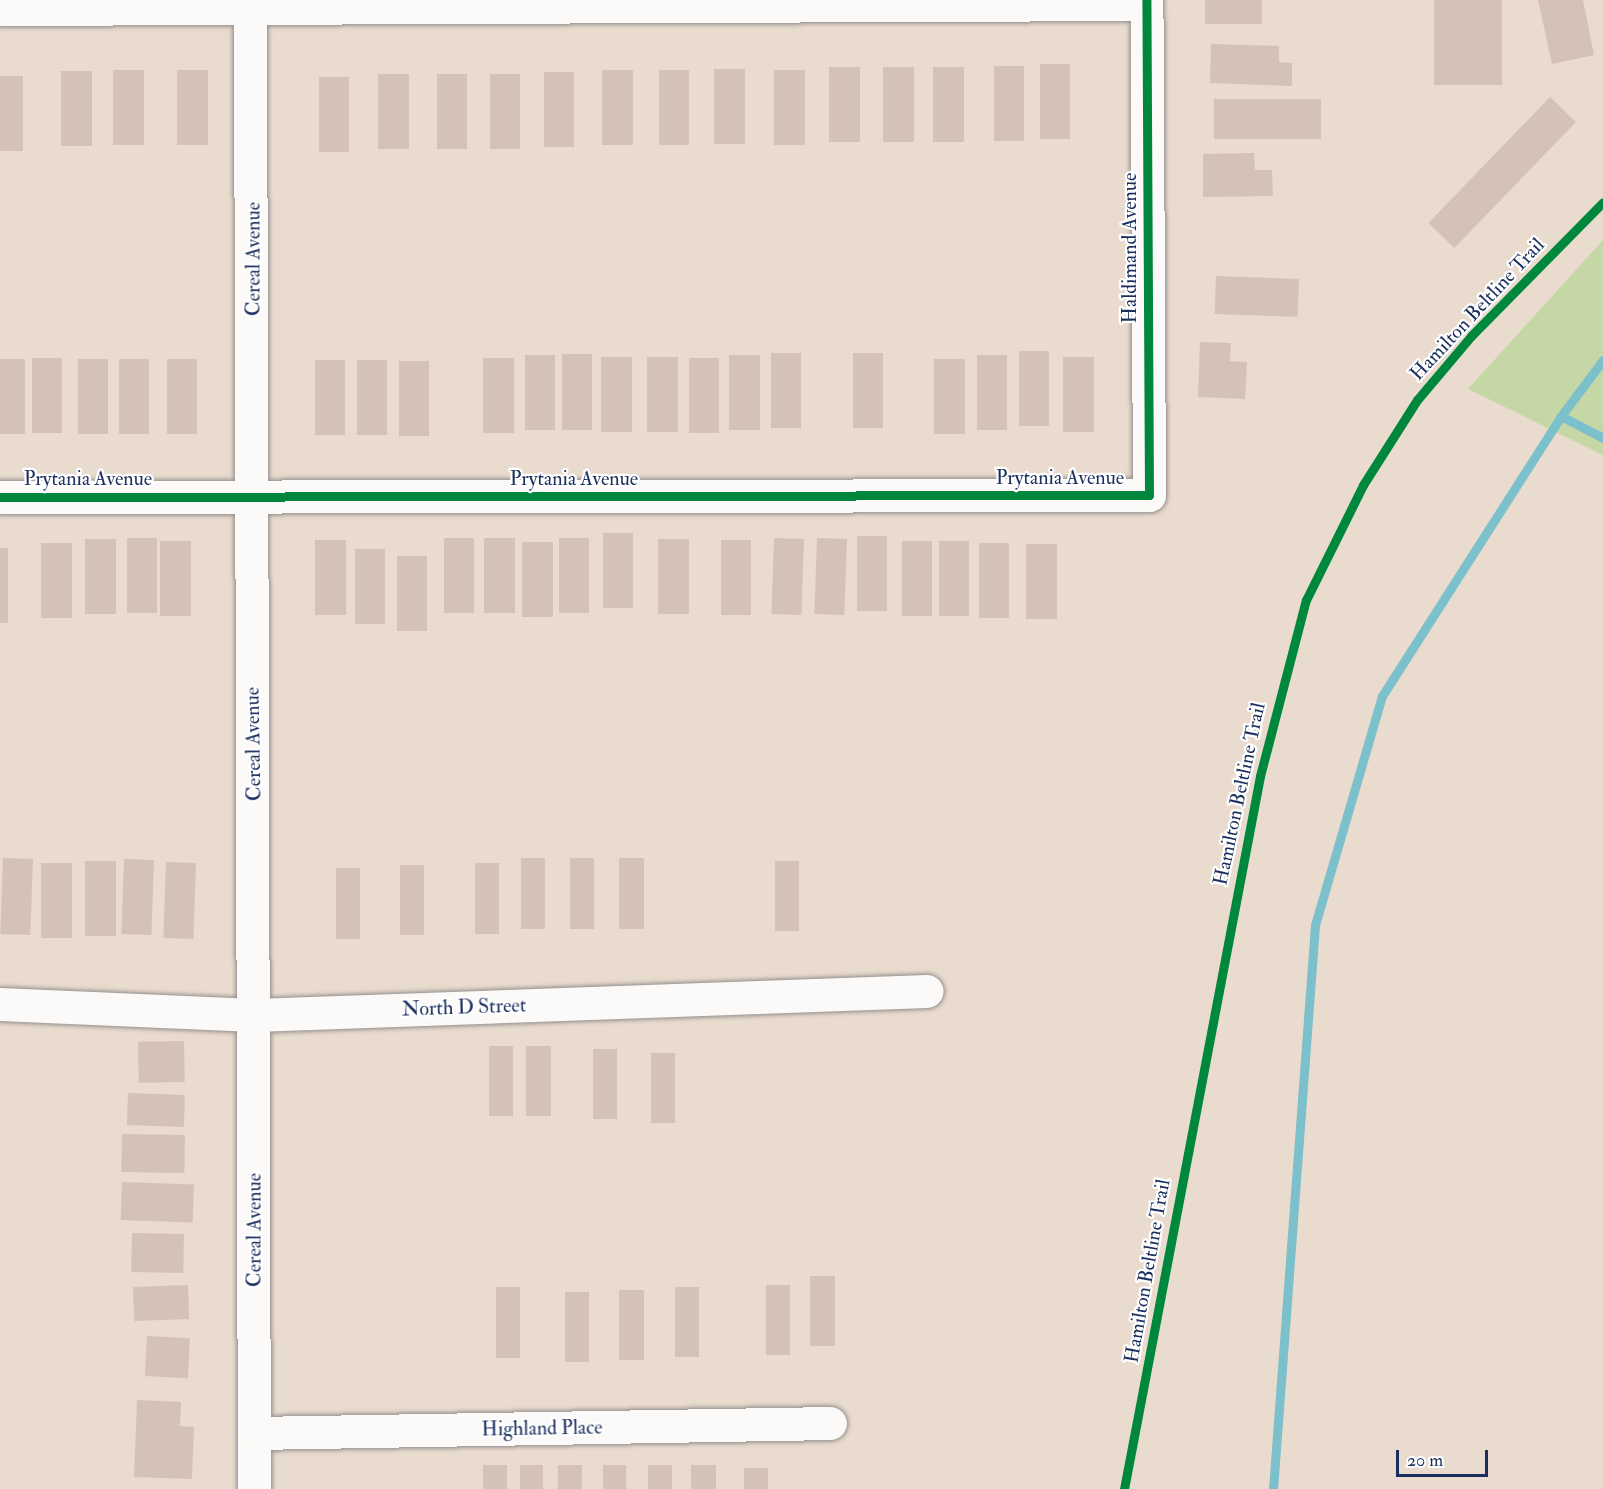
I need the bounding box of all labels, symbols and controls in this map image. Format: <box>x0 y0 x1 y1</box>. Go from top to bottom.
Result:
street label: Haldimand Avenue <box>1117 173 1141 323</box>
street label: Cereal Avenue <box>241 202 265 316</box>
street label: Hamilton Beltline Trail <box>1405 233 1549 385</box>
street label: Prytania Avenue <box>996 465 1124 489</box>
street label: Prytania Avenue <box>24 466 152 490</box>
street label: Prytania Avenue <box>510 466 638 490</box>
street label: Cereal Avenue <box>240 687 266 801</box>
street label: Hamilton Beltline Trail <box>1208 700 1270 888</box>
street label: North D Street <box>401 993 527 1021</box>
street label: Cereal Avenue <box>242 1173 266 1287</box>
street label: Hamilton Beltline Trail <box>1119 1177 1175 1365</box>
street label: Highland Place <box>481 1415 603 1441</box>
scale bar <box>1399 1438 1490 1476</box>
text: 20 m <box>1407 1449 1443 1472</box>

